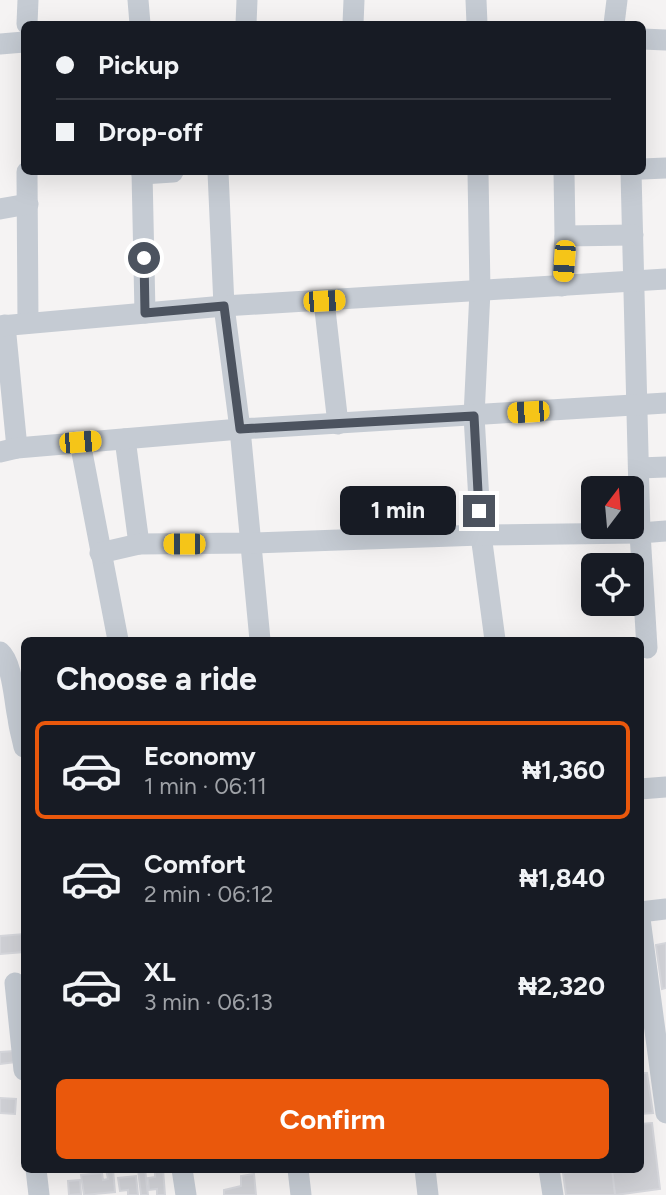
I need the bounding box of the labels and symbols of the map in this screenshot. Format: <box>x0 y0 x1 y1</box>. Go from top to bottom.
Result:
car <box>553 239 576 283</box>
route start <box>128 242 160 274</box>
car <box>303 289 346 313</box>
car <box>507 400 550 424</box>
car <box>59 430 102 454</box>
north arrow <box>581 476 644 539</box>
callout: 1 min <box>339 486 454 536</box>
route end <box>463 495 495 527</box>
car <box>164 534 206 555</box>

